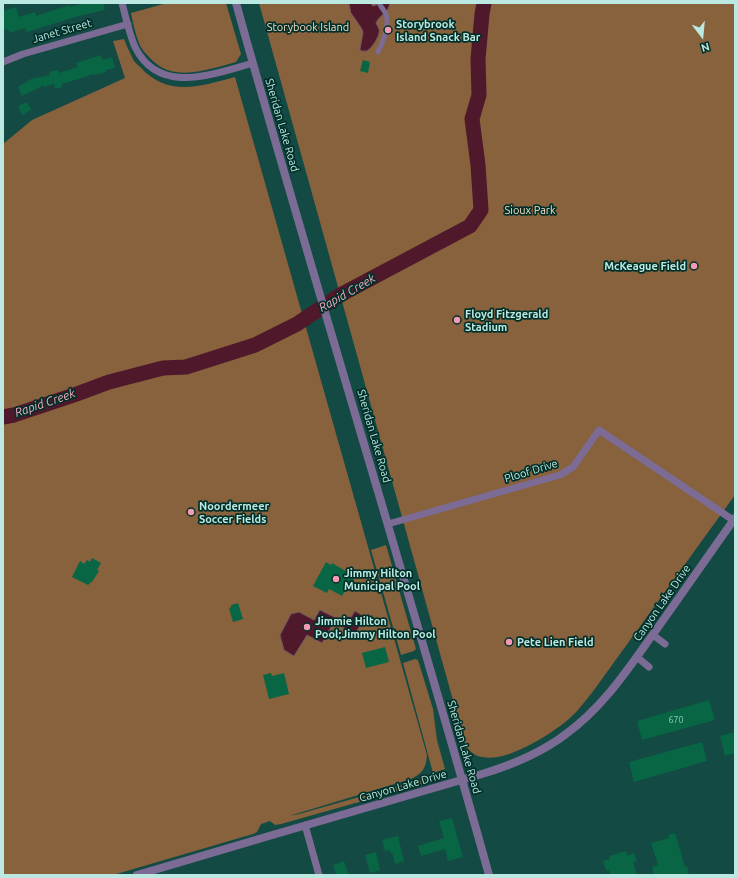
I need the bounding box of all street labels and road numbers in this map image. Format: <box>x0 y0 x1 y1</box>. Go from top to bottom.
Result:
street label: Janet Street <box>31 16 93 46</box>
street label: Sheridan Lake Road <box>262 77 302 173</box>
street label: Sheridan Lake Road <box>354 388 394 484</box>
street label: Ploof Drive <box>503 457 559 485</box>
street label: Canyon Lake Drive <box>631 562 693 644</box>
street label: Sheridan Lake Road <box>444 699 484 795</box>
street label: Canyon Lake Drive <box>358 767 448 805</box>

